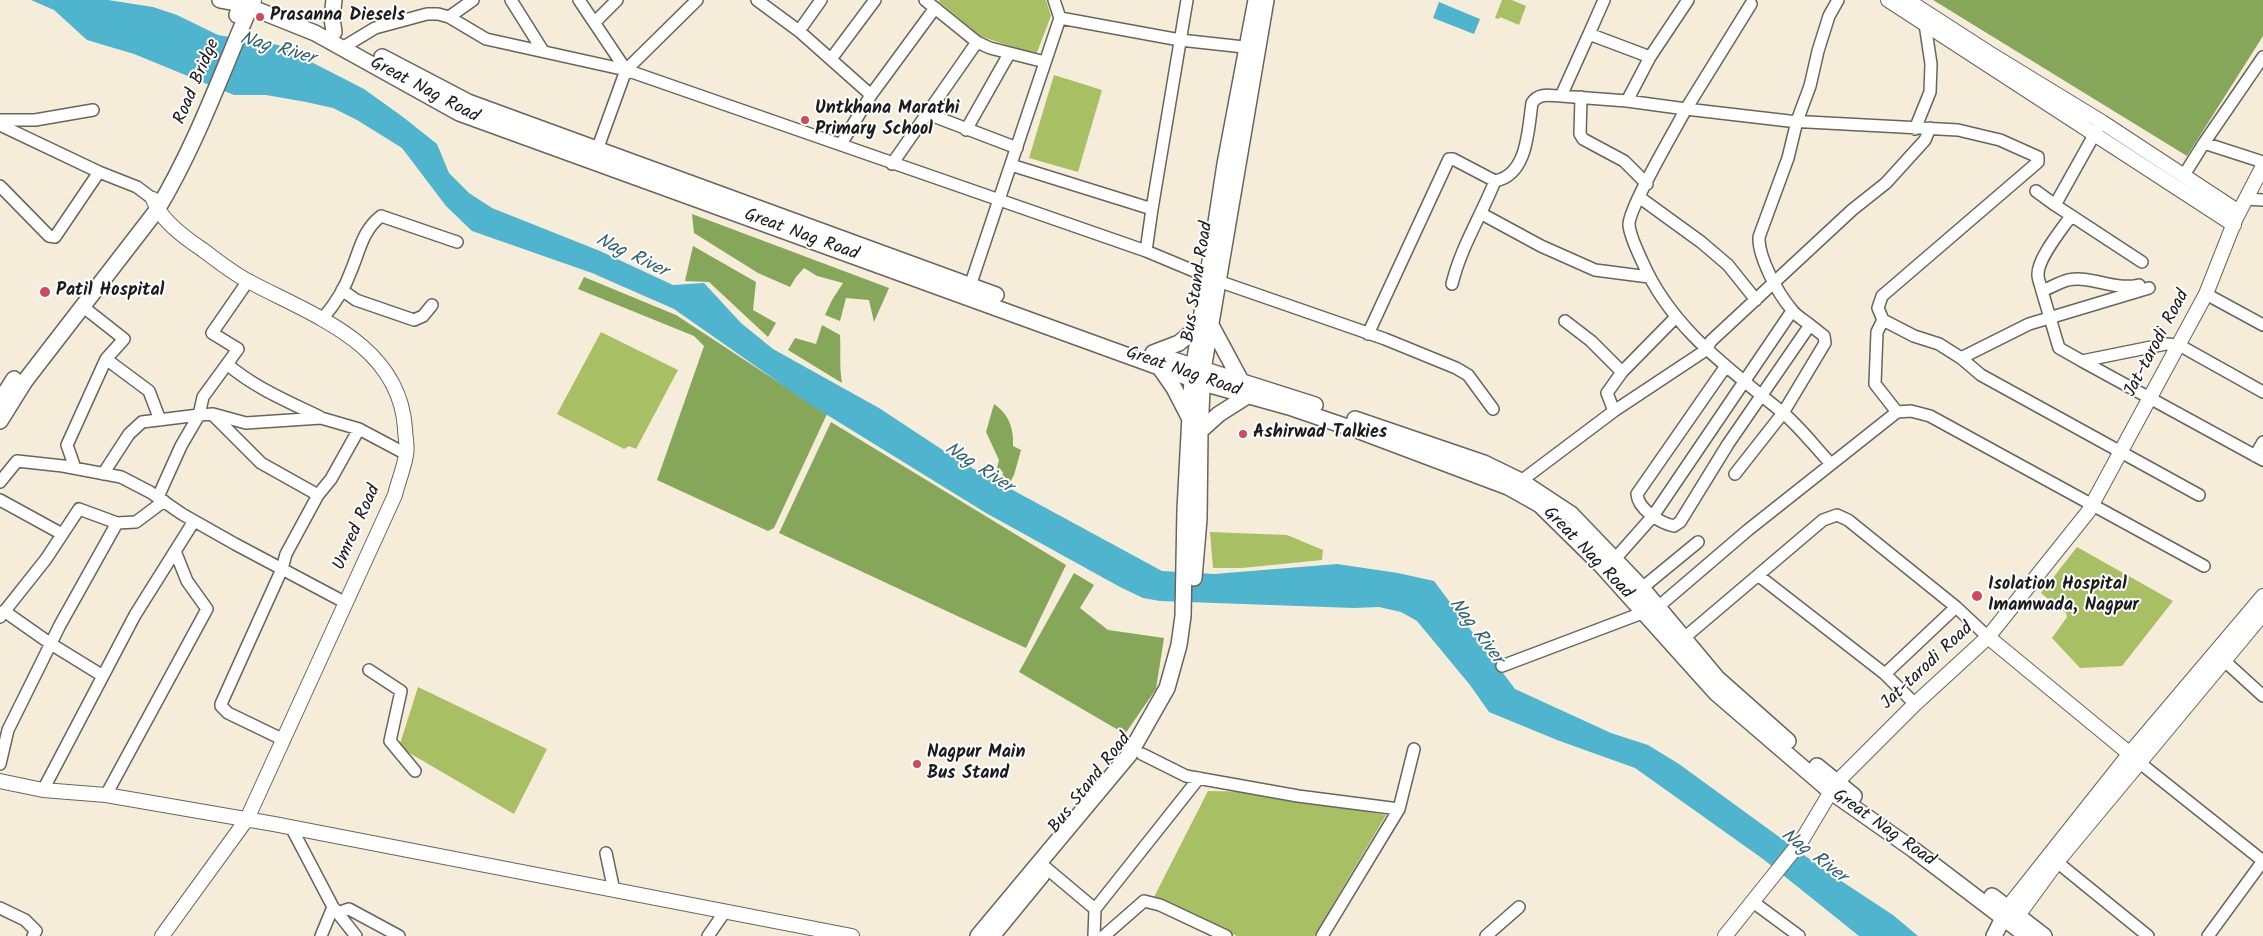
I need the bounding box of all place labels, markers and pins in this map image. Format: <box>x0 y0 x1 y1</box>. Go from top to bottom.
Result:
place label: Prasanna Diesels <box>270 6 405 28</box>
marker: Prasanna Diesels <box>254 11 266 23</box>
place label: Untkhana Marathi Primary School <box>815 99 959 142</box>
marker: Untkhana Marathi Primary School <box>799 114 811 126</box>
place label: Patil Hospital <box>56 281 164 303</box>
marker: Patil Hospital <box>38 285 52 299</box>
place label: Ashirwad Talkies <box>1253 423 1387 445</box>
marker: Ashirwad Talkies <box>1237 428 1249 440</box>
place label: Isolation Hospital Imamwada, Nagpur <box>1988 575 2139 618</box>
marker: Isolation Hospital Imamwada, Nagpur <box>1970 589 1984 603</box>
place label: Nagpur Main Bus Stand <box>927 743 1026 786</box>
marker: Nagpur Main Bus Stand <box>911 758 923 770</box>

